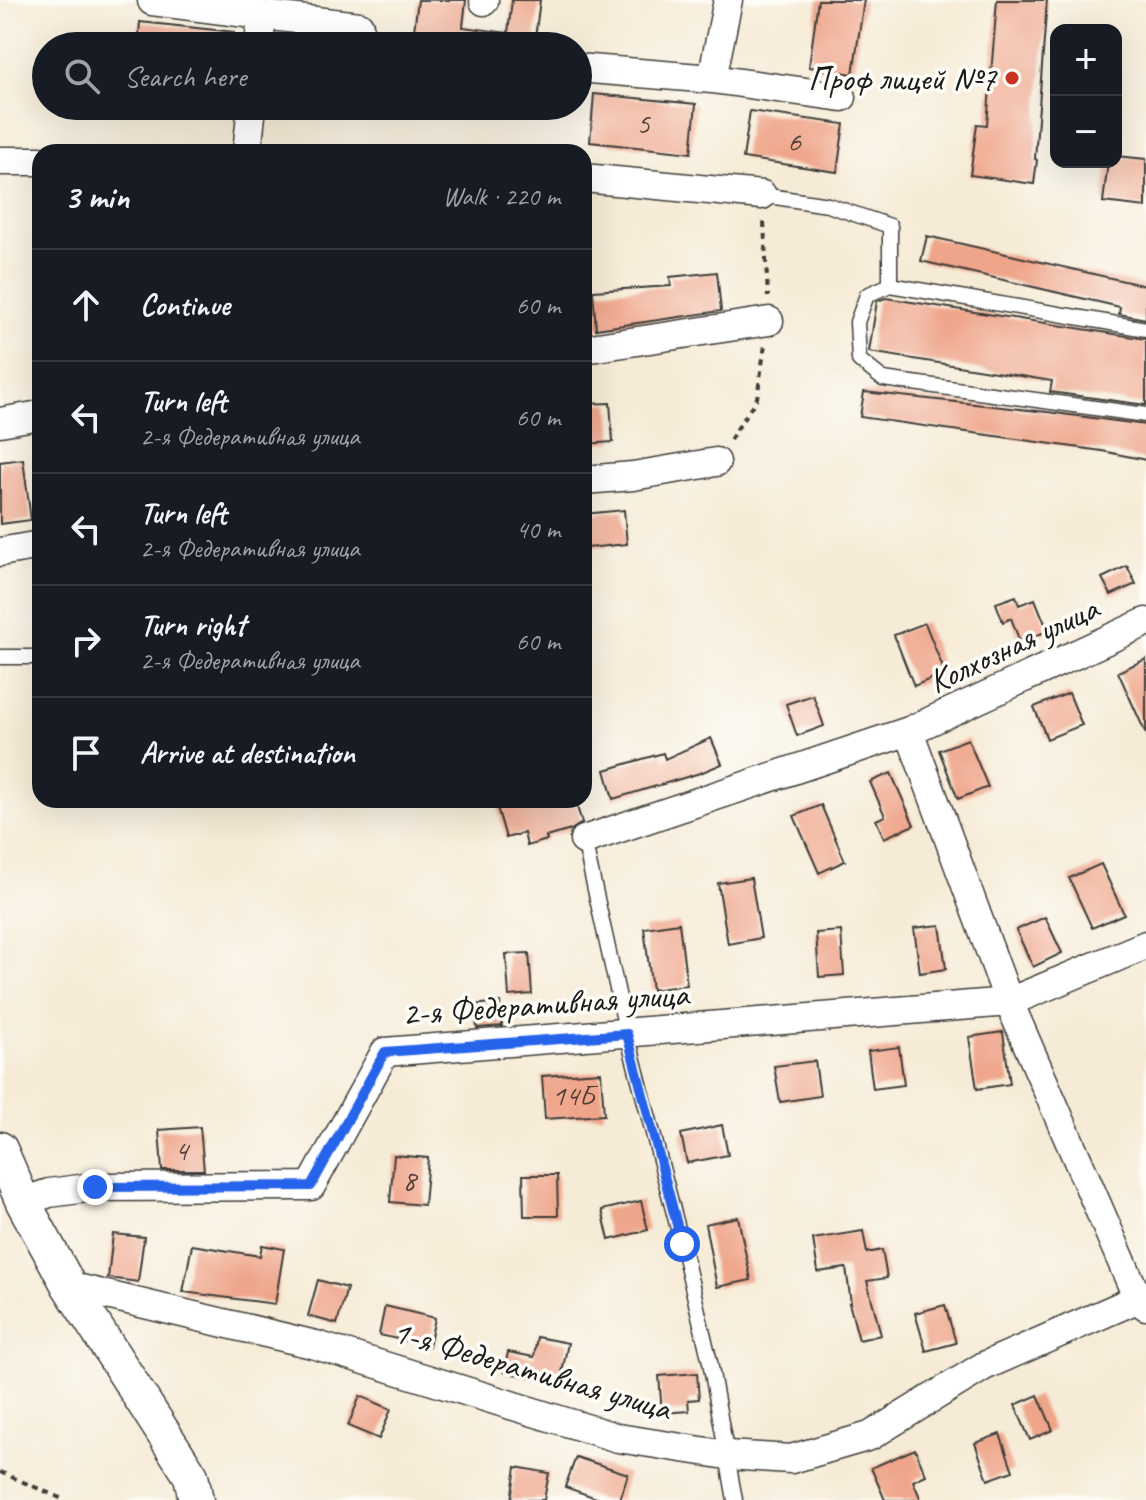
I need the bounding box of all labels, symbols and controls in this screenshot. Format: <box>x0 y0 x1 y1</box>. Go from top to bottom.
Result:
map controls <box>1050 24 1122 168</box>
button: + <box>1050 24 1122 96</box>
search box <box>32 32 592 120</box>
icon: search <box>60 54 104 98</box>
text: Search here <box>124 57 246 95</box>
place label: Проф лицей №7 <box>808 57 998 100</box>
marker: Проф лицей №7 <box>1003 69 1021 87</box>
button: − <box>1050 96 1122 168</box>
house number: 5 <box>636 104 651 142</box>
house number: 6 <box>787 122 802 160</box>
text: 3 min <box>64 175 129 218</box>
text: Walk · 220 m <box>443 180 560 213</box>
icon: ahead <box>64 283 108 327</box>
text: Continue <box>140 286 230 324</box>
text: 60 m <box>516 289 560 322</box>
text: Turn left <box>140 382 227 420</box>
icon: left <box>64 395 108 439</box>
text: 60 m <box>516 401 560 434</box>
text: 2-я Федеративная улица <box>140 420 360 453</box>
text: Turn left <box>140 494 227 532</box>
icon: left <box>64 507 108 551</box>
text: 40 m <box>516 513 560 546</box>
text: 2-я Федеративная улица <box>140 532 360 565</box>
street label: Колхозная улица <box>921 585 1107 703</box>
text: Turn right <box>140 606 245 644</box>
icon: right <box>64 619 108 663</box>
text: 60 m <box>516 625 560 658</box>
text: 2-я Федеративная улица <box>140 644 360 677</box>
icon: arrive <box>64 731 108 775</box>
text: Arrive at destination <box>140 734 355 772</box>
street label: 2-я Федеративная улица <box>400 972 692 1035</box>
house number: 14Б <box>552 1076 599 1114</box>
house number: 4 <box>174 1131 190 1169</box>
house number: 8 <box>402 1161 418 1199</box>
route end <box>77 1169 113 1205</box>
route start <box>664 1226 700 1262</box>
street label: 1-я Федеративная улица <box>388 1309 678 1430</box>

